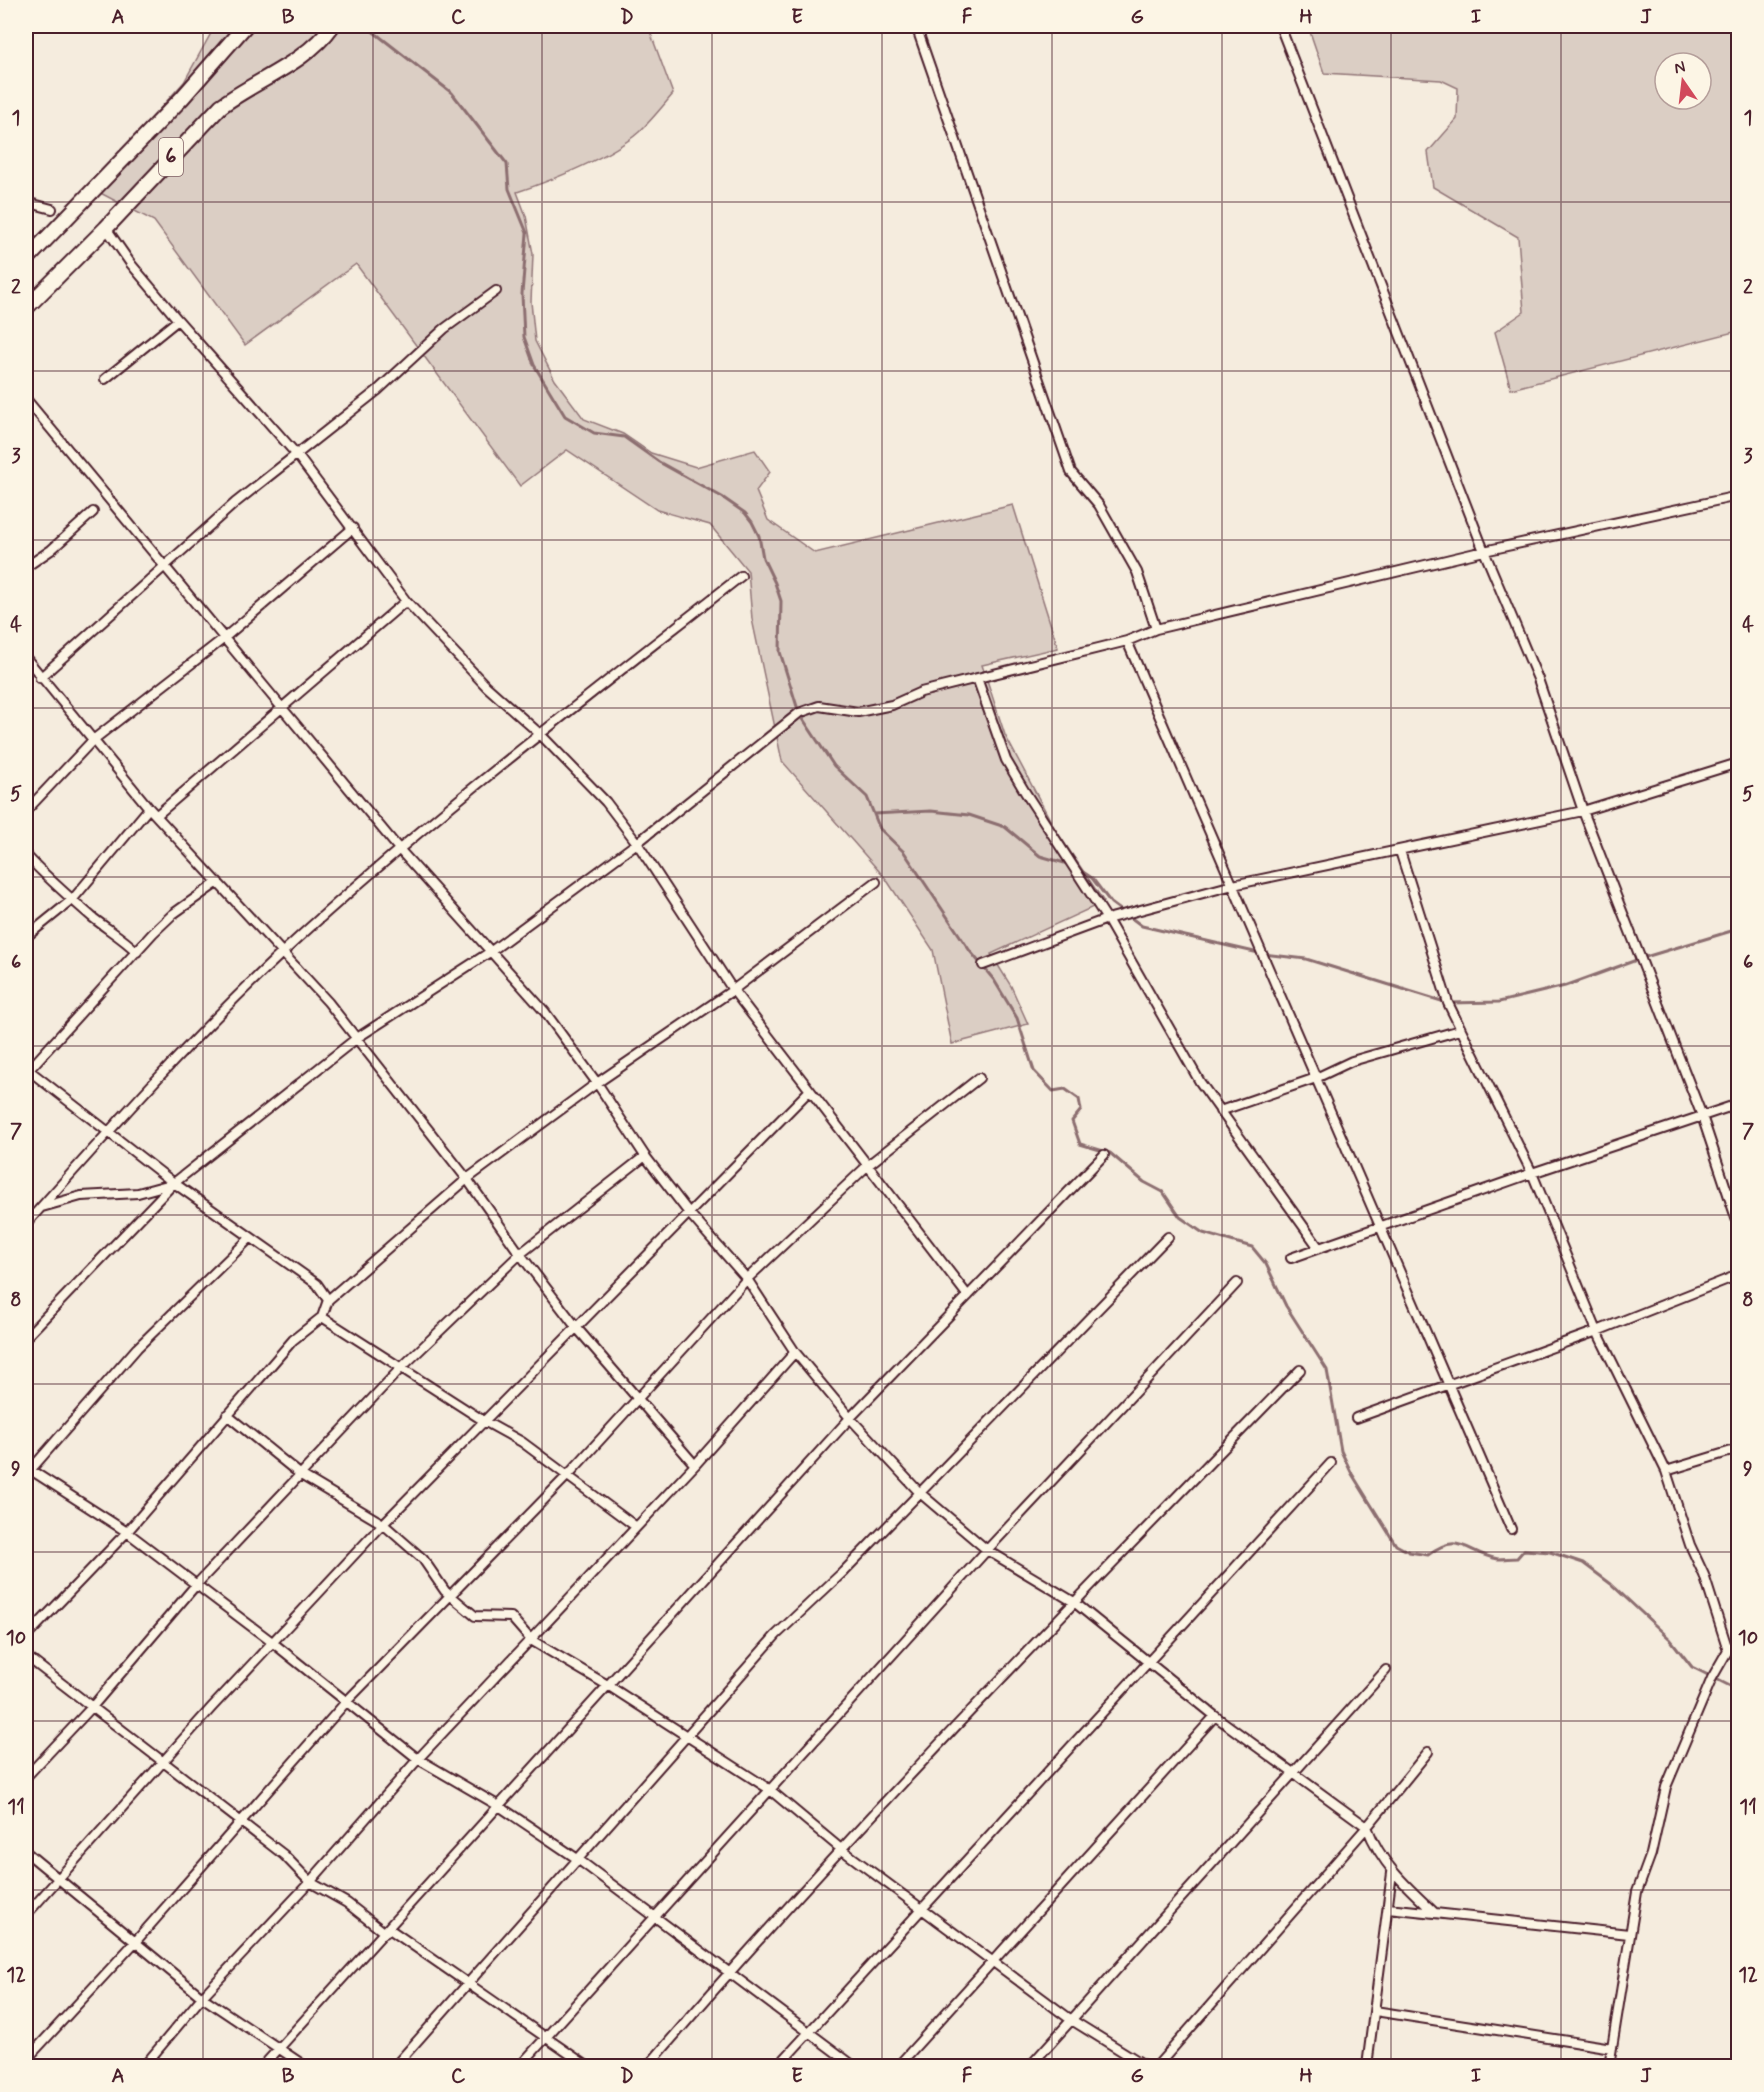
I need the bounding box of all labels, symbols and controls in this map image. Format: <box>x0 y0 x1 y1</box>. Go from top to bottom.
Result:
text: A <box>111 4 125 31</box>
text: B <box>282 4 295 31</box>
text: C <box>451 4 466 31</box>
text: D <box>620 4 634 31</box>
text: E <box>791 4 803 31</box>
text: F <box>962 4 973 31</box>
text: G <box>1130 4 1144 31</box>
text: H <box>1299 4 1313 31</box>
text: I <box>1471 4 1481 31</box>
text: J <box>1640 4 1652 31</box>
north arrow <box>1653 51 1713 111</box>
text: N <box>1672 56 1687 79</box>
text: 1 <box>12 105 20 132</box>
text: 1 <box>1744 105 1752 132</box>
road number: 6 <box>159 138 183 176</box>
text: 2 <box>11 274 21 301</box>
text: 2 <box>1743 274 1753 301</box>
text: 3 <box>11 443 21 470</box>
text: 3 <box>1743 443 1753 470</box>
text: 4 <box>10 612 22 639</box>
text: 4 <box>1742 612 1754 639</box>
text: 5 <box>10 781 22 808</box>
text: 5 <box>1742 781 1754 808</box>
text: 6 <box>11 949 21 976</box>
text: 6 <box>1743 949 1753 976</box>
text: 7 <box>10 1118 22 1145</box>
text: 7 <box>1742 1118 1754 1145</box>
text: 8 <box>10 1287 22 1314</box>
text: 8 <box>1742 1287 1754 1314</box>
text: 9 <box>11 1456 21 1483</box>
text: 9 <box>1743 1456 1753 1483</box>
text: 10 <box>6 1625 26 1652</box>
text: 10 <box>1738 1625 1758 1652</box>
text: 11 <box>7 1794 25 1821</box>
text: 11 <box>1739 1794 1757 1821</box>
text: 12 <box>6 1962 26 1989</box>
text: 12 <box>1738 1962 1758 1989</box>
text: A <box>111 2063 125 2090</box>
text: B <box>282 2063 295 2090</box>
text: C <box>451 2063 466 2090</box>
text: D <box>620 2063 634 2090</box>
text: E <box>791 2063 803 2090</box>
text: F <box>962 2063 973 2090</box>
text: G <box>1130 2063 1144 2090</box>
text: H <box>1299 2063 1313 2090</box>
text: I <box>1471 2063 1481 2090</box>
text: J <box>1640 2063 1652 2090</box>

